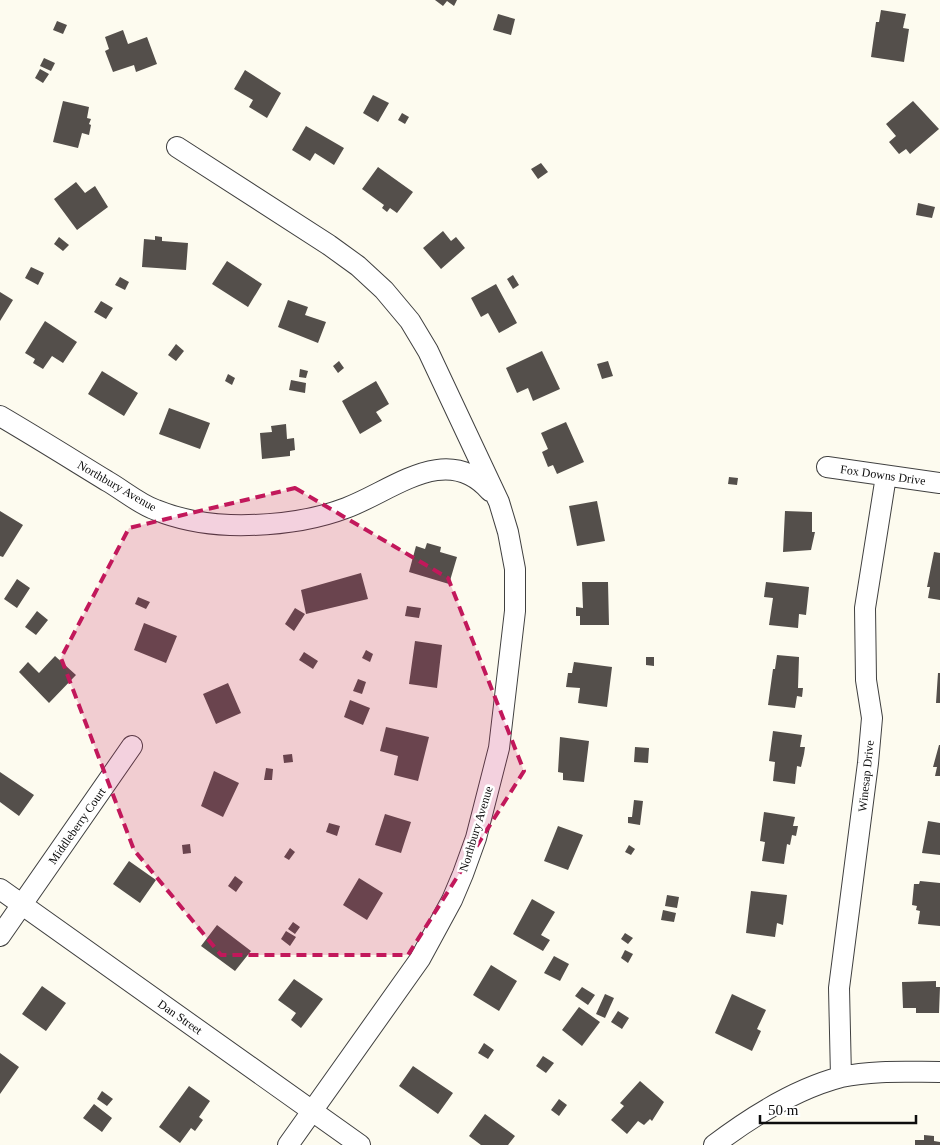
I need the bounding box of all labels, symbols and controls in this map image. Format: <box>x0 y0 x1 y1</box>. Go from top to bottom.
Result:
street label: Northbury Avenue <box>75 458 159 514</box>
street label: Fox Downs Drive <box>839 462 927 488</box>
street label: Winesap Drive <box>855 740 877 812</box>
street label: Middleberry Court <box>45 784 109 867</box>
street label: Northbury Avenue <box>456 785 496 873</box>
street label: Dan Street <box>155 997 205 1038</box>
scale bar <box>760 1092 916 1124</box>
text: 50 m <box>768 1102 799 1118</box>

